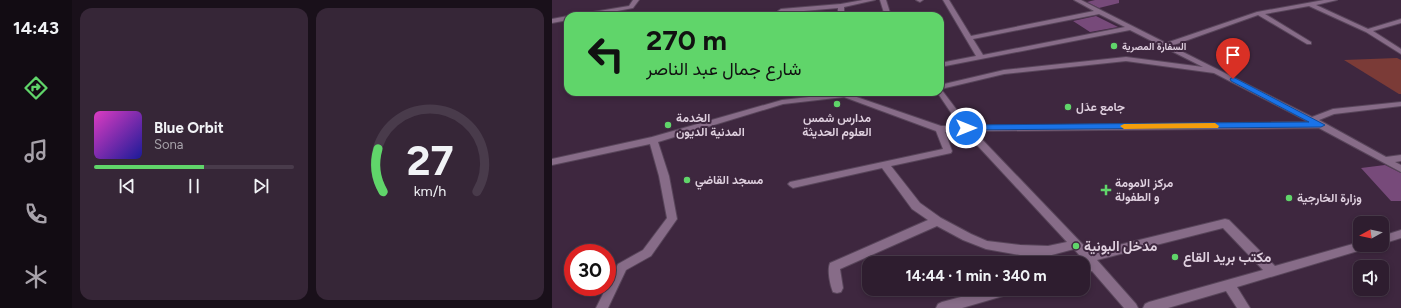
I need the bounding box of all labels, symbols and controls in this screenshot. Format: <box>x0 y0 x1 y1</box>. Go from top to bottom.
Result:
text: 14:43 <box>13 17 59 39</box>
text: 270 m <box>646 23 727 57</box>
icon: left <box>580 28 632 80</box>
pin <box>1216 38 1250 79</box>
place label: السفارة المصرية <box>1122 40 1186 53</box>
marker: السفارة المصرية <box>1109 41 1119 51</box>
icon: arrive <box>1222 44 1244 66</box>
text: شارع جمال عبد الناصر <box>646 58 801 80</box>
icon: directions <box>22 74 50 102</box>
marker: مدارس شمس العلوم الحديثة <box>832 99 842 109</box>
place label: جامع عدَل <box>1076 100 1125 115</box>
marker: جامع عدَل <box>1063 102 1073 112</box>
position arrow <box>945 107 987 149</box>
place label: الخدمة المدنية الديون <box>676 111 745 140</box>
place label: مدارس شمس العلوم الحديثة <box>802 111 872 140</box>
text: Blue Orbit <box>154 119 224 137</box>
marker: الخدمة المدنية الديون <box>663 120 673 130</box>
text: 27 <box>406 135 454 185</box>
icon: music <box>22 137 50 165</box>
text: Sona <box>154 137 183 152</box>
place label: مسجد القاضي <box>695 173 764 190</box>
icon: previous <box>116 175 138 197</box>
icon: pause <box>183 175 205 197</box>
icon: next <box>250 175 272 197</box>
marker: مسجد القاضي <box>682 175 692 185</box>
place label: مركز الامومة و الطفولة <box>1115 176 1174 205</box>
text: km/h <box>414 182 446 200</box>
marker: مركز الامومة و الطفولة <box>1100 184 1112 196</box>
place label: وزارة الخارجية <box>1297 191 1362 206</box>
marker: وزارة الخارجية <box>1284 193 1294 203</box>
icon: phone <box>22 200 50 228</box>
north arrow <box>1353 216 1389 252</box>
map controls <box>1353 216 1389 296</box>
place label: مدخل البونية <box>1084 238 1158 255</box>
marker: مدخل البونية <box>1071 241 1081 251</box>
speed limit sign: 30 <box>564 244 616 296</box>
place label: مكتب بريد القاع <box>1183 249 1272 267</box>
marker: مكتب بريد القاع <box>1170 252 1180 262</box>
button: sound <box>1353 260 1389 296</box>
icon: climate <box>22 263 50 291</box>
text: 14:44 · 1 min · 340 m <box>905 267 1047 285</box>

